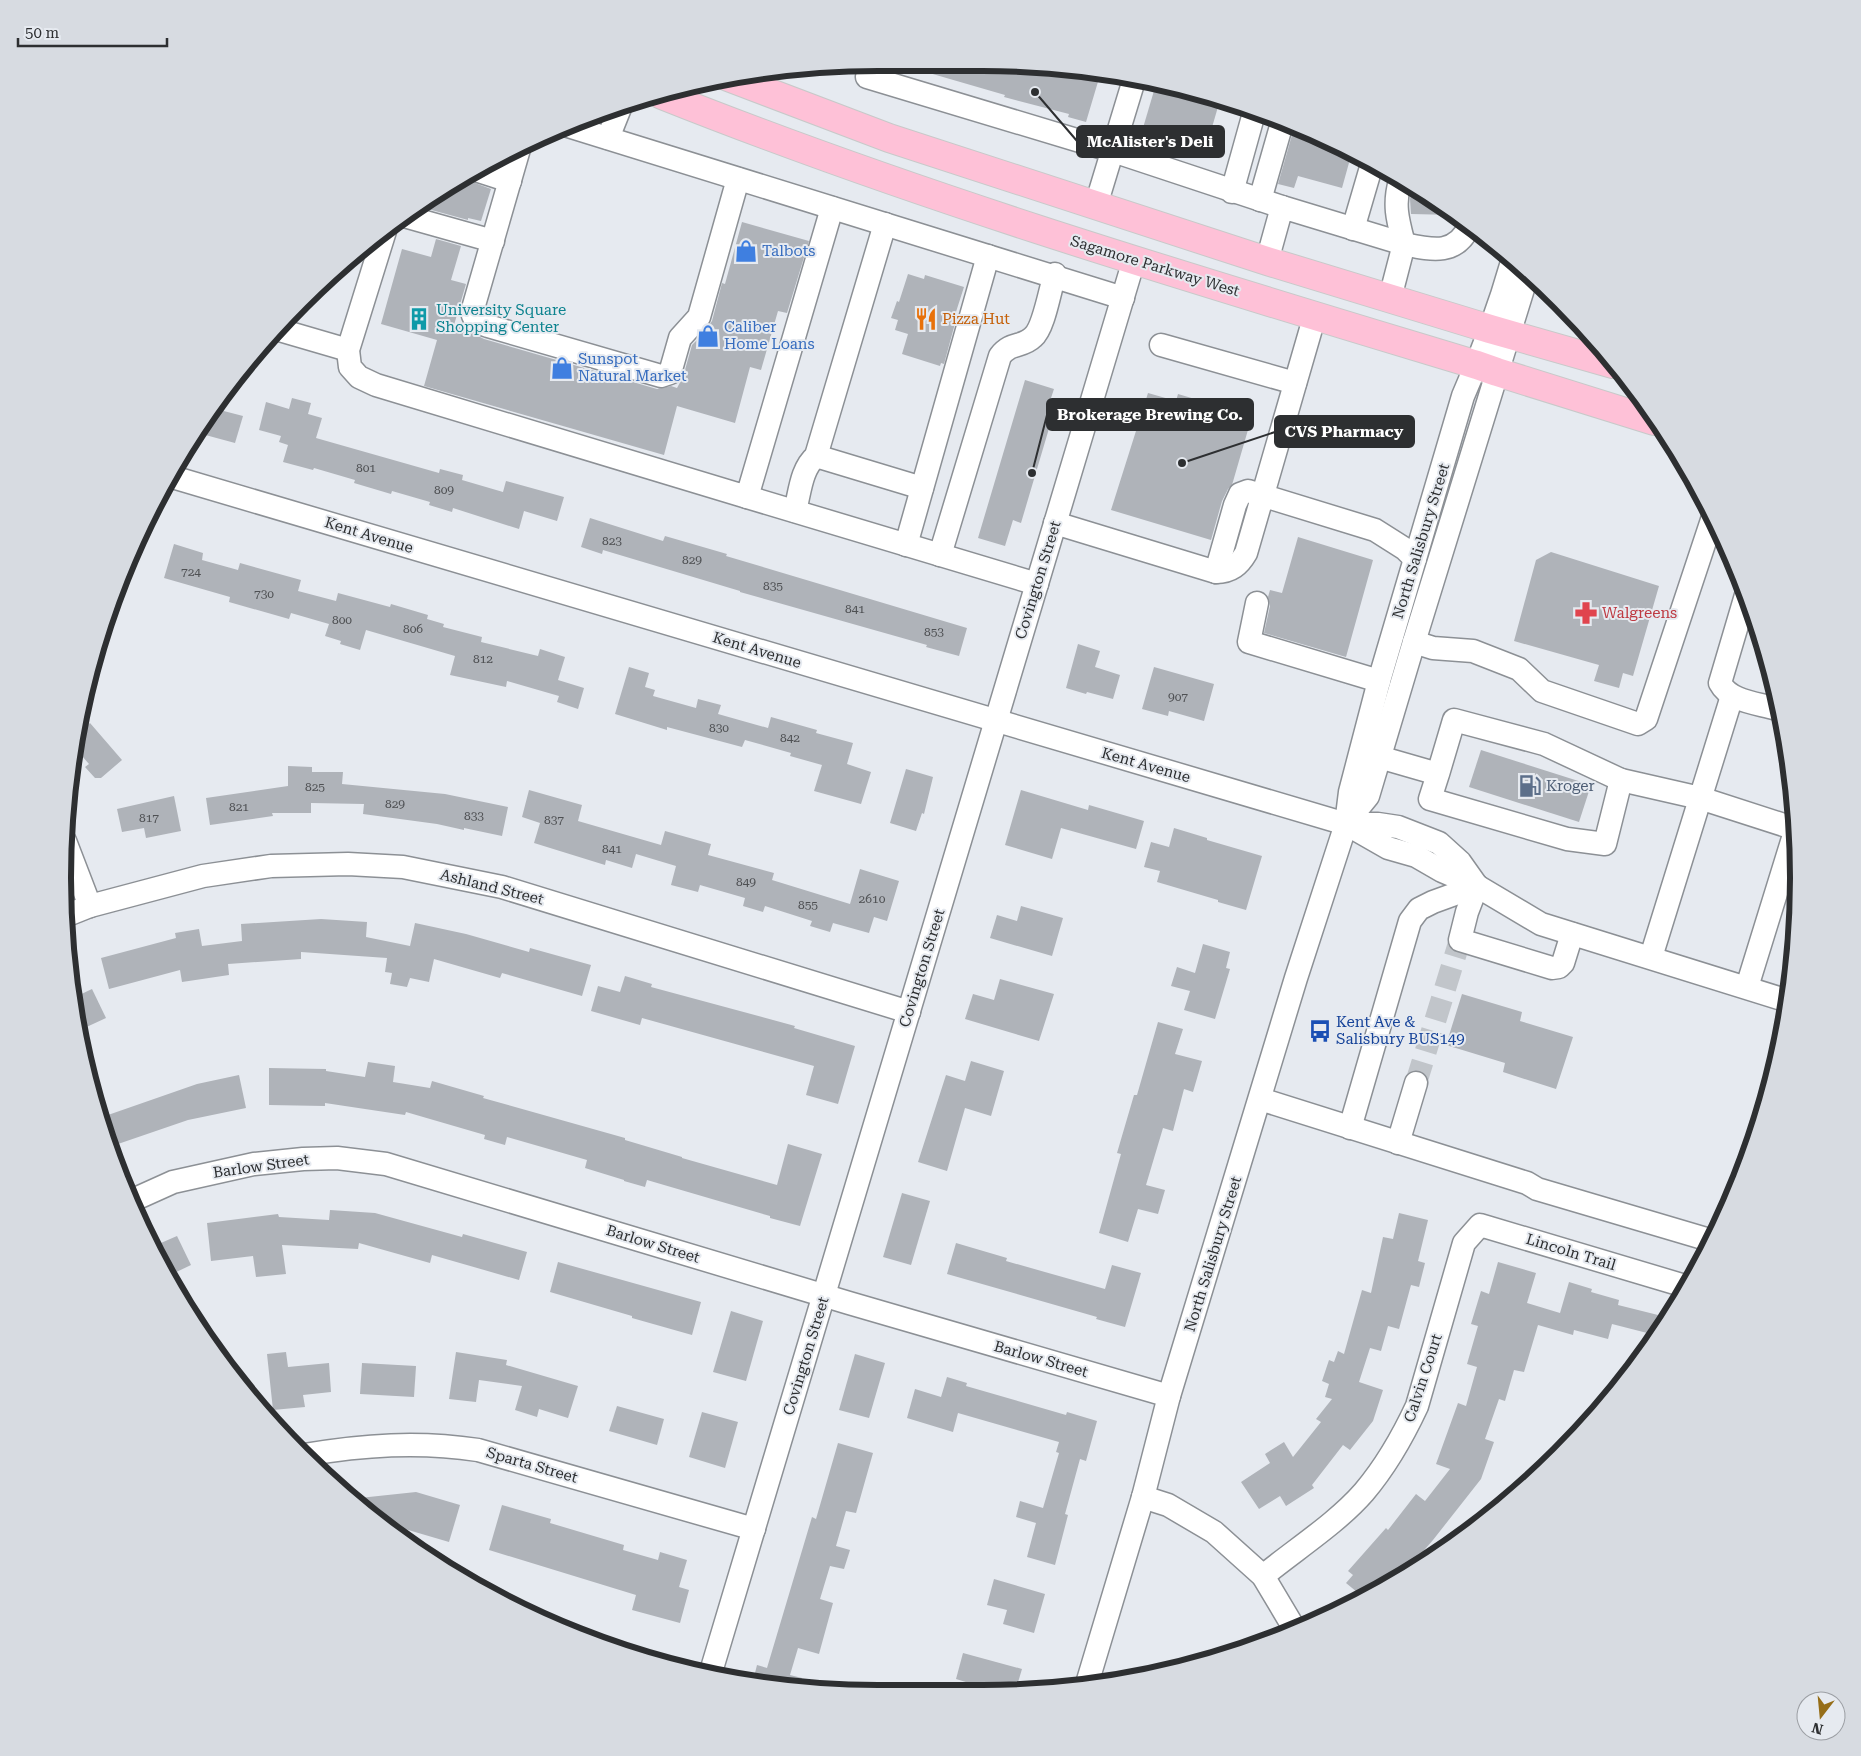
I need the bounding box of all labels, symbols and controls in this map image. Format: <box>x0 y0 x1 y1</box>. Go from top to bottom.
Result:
scale bar <box>18 15 166 47</box>
text: 50 m <box>25 24 60 42</box>
callout: McAlister's Deli <box>1077 126 1224 157</box>
text: McAlister's Deli <box>1087 132 1214 151</box>
street label: Sagamore Parkway West <box>1068 232 1242 300</box>
shop icon: Talbots <box>733 238 759 264</box>
place label: Talbots <box>762 242 815 260</box>
place label: University Square Shopping Center <box>436 301 566 336</box>
building icon: University Square Shopping Center <box>406 306 432 332</box>
restaurant icon: Pizza Hut <box>913 306 939 332</box>
place label: Pizza Hut <box>942 310 1010 328</box>
place label: Caliber Home Loans <box>724 318 815 353</box>
shop icon: Caliber Home Loans <box>695 323 721 349</box>
place label: Sunspot Natural Market <box>578 350 687 385</box>
shop icon: Sunspot Natural Market <box>549 355 575 381</box>
callout: Brokerage Brewing Co. <box>1047 399 1253 430</box>
text: Brokerage Brewing Co. <box>1057 405 1243 424</box>
callout: CVS Pharmacy <box>1275 416 1414 447</box>
text: CVS Pharmacy <box>1285 422 1404 441</box>
house number: 801 <box>356 461 376 475</box>
street label: North Salisbury Street <box>1389 461 1453 621</box>
house number: 809 <box>434 483 454 497</box>
street label: Kent Avenue <box>323 513 415 557</box>
street label: Covington Street <box>1011 518 1065 641</box>
house number: 823 <box>602 534 622 548</box>
house number: 829 <box>682 553 702 567</box>
house number: 724 <box>181 565 201 579</box>
house number: 835 <box>763 579 783 593</box>
house number: 730 <box>254 587 274 601</box>
pharmacy icon: Walgreens <box>1573 600 1599 626</box>
house number: 841 <box>845 602 865 616</box>
place label: Walgreens <box>1602 604 1677 622</box>
house number: 800 <box>332 613 352 627</box>
house number: 806 <box>403 622 423 636</box>
house number: 853 <box>924 625 944 639</box>
street label: Kent Avenue <box>711 628 803 672</box>
house number: 812 <box>473 652 493 666</box>
house number: 907 <box>1168 690 1188 704</box>
house number: 830 <box>709 721 729 735</box>
house number: 842 <box>780 731 800 745</box>
street label: Kent Avenue <box>1099 744 1193 786</box>
fuel station icon: Kroger <box>1517 773 1543 799</box>
place label: Kroger <box>1546 777 1595 795</box>
house number: 825 <box>305 780 325 794</box>
house number: 829 <box>385 797 405 811</box>
house number: 821 <box>229 800 249 814</box>
house number: 833 <box>464 809 484 823</box>
house number: 817 <box>139 811 159 825</box>
house number: 837 <box>544 813 564 827</box>
house number: 841 <box>602 842 622 856</box>
street label: Ashland Street <box>438 865 546 909</box>
house number: 849 <box>736 875 756 889</box>
house number: 2610 <box>859 892 886 906</box>
house number: 855 <box>798 898 818 912</box>
street label: Covington Street <box>895 906 949 1029</box>
place label: Kent Ave & Salisbury BUS149 <box>1336 1013 1465 1048</box>
bus stop icon: Kent Ave & Salisbury BUS149 <box>1307 1018 1333 1044</box>
street label: Barlow Street <box>212 1150 311 1182</box>
street label: North Salisbury Street <box>1181 1174 1245 1334</box>
street label: Barlow Street <box>604 1221 702 1267</box>
street label: Lincoln Trail <box>1524 1230 1618 1274</box>
street label: Covington Street <box>779 1294 833 1417</box>
street label: Calvin Court <box>1400 1331 1446 1424</box>
street label: Barlow Street <box>992 1337 1090 1381</box>
street label: Sparta Street <box>484 1443 580 1487</box>
north arrow <box>1796 1691 1846 1741</box>
text: N <box>1810 1719 1825 1738</box>

